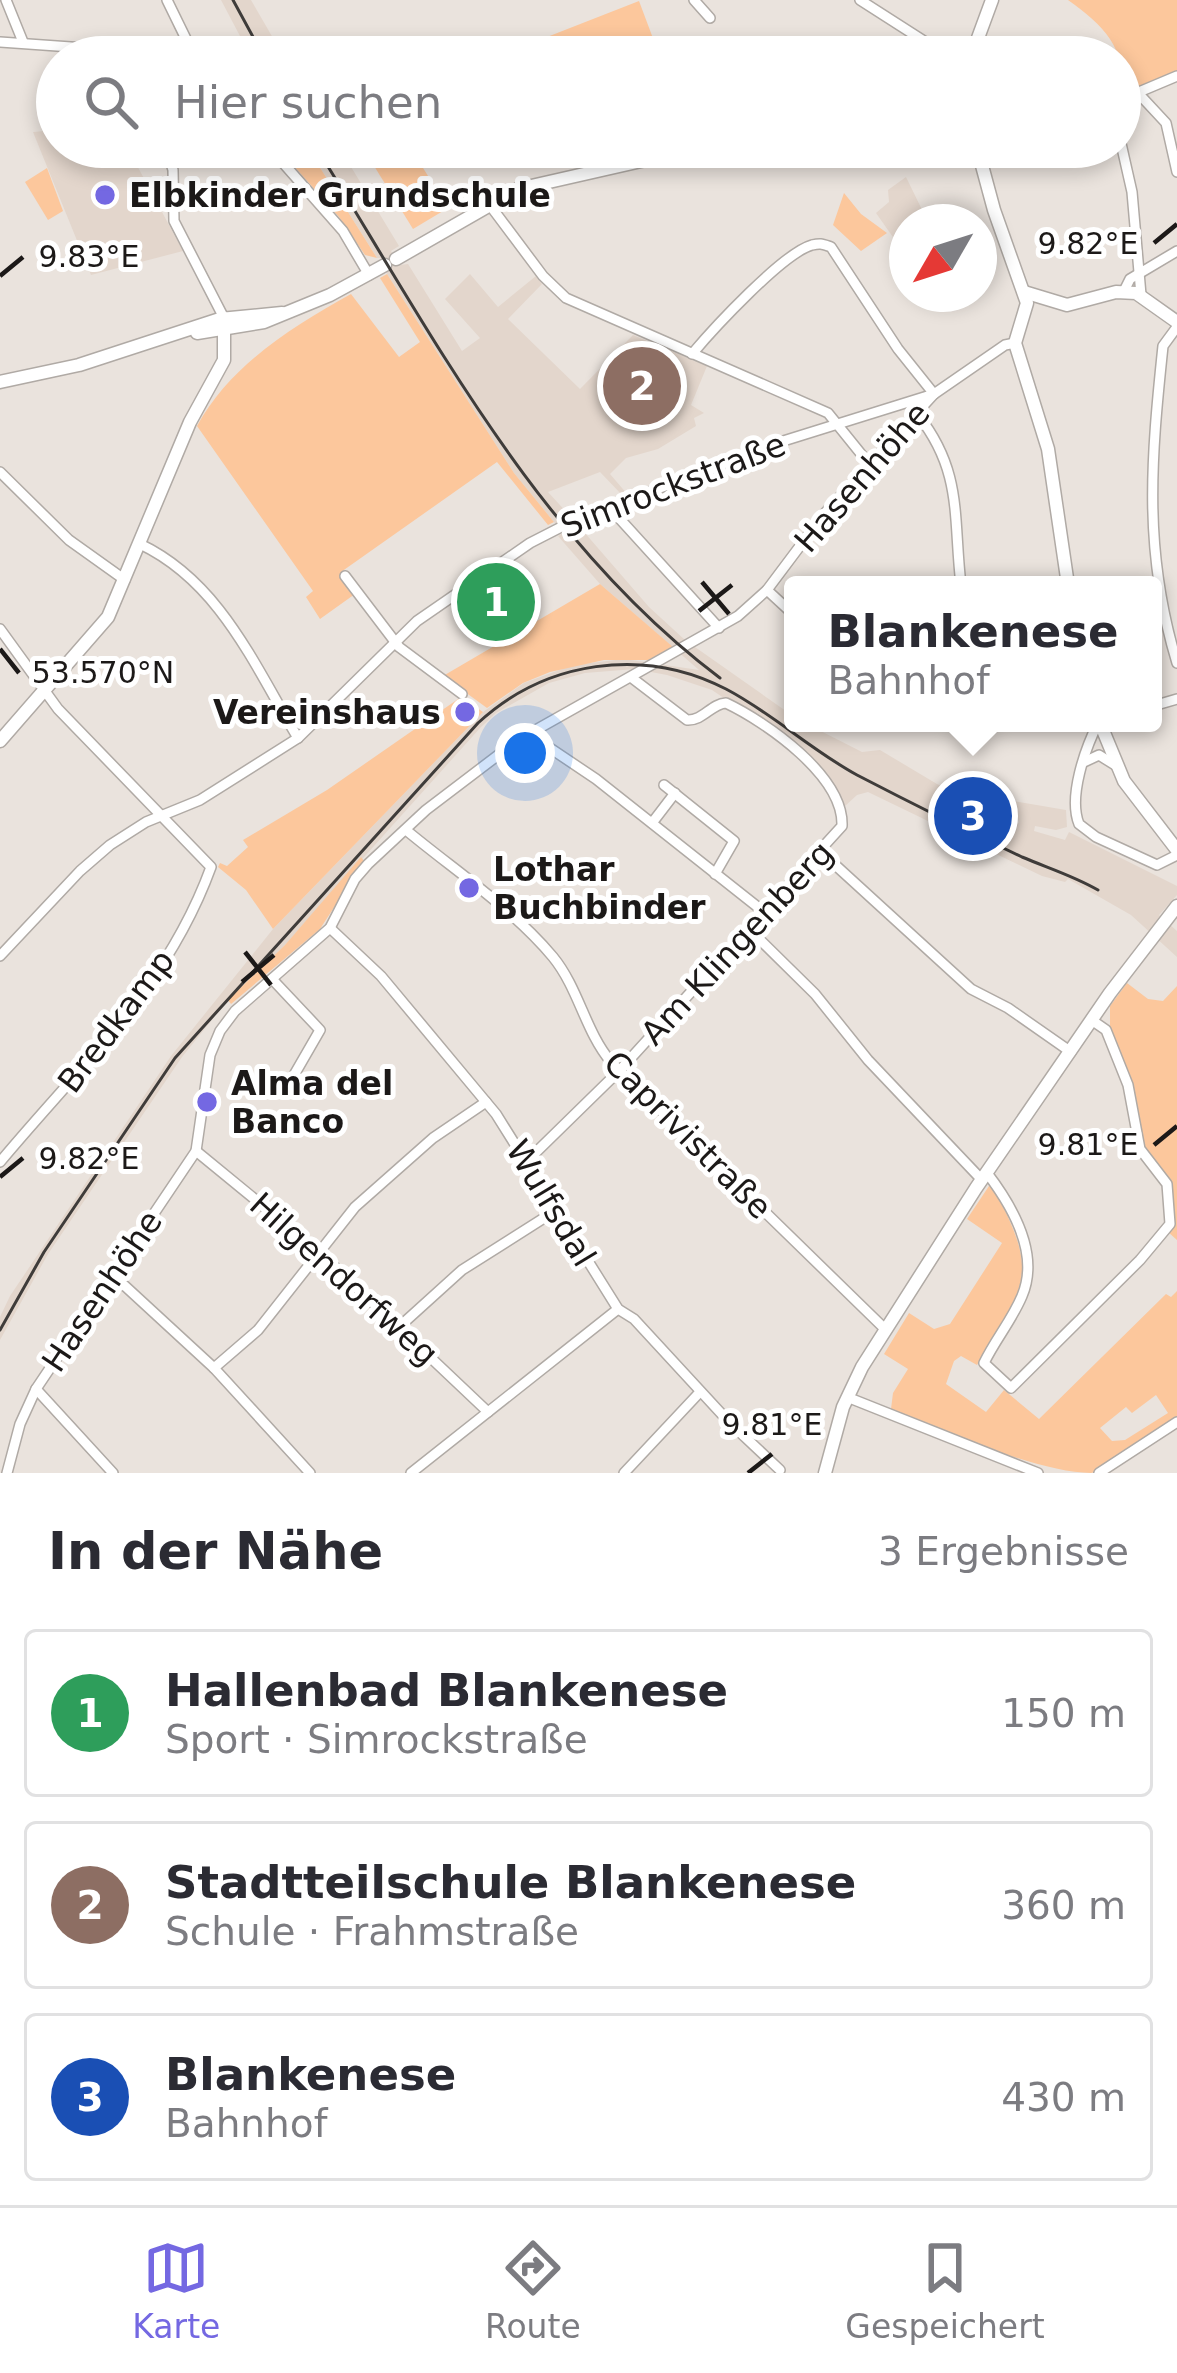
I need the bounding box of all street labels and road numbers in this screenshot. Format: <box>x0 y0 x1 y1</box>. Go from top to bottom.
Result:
street label: Hasenhöhe <box>786 394 938 560</box>
street label: Simrockstraße <box>555 424 791 546</box>
street label: Am Klingenberg <box>633 833 841 1053</box>
street label: Bredkamp <box>50 942 182 1100</box>
street label: Caprivistraße <box>596 1043 780 1227</box>
street label: Wulfsdal <box>498 1133 604 1273</box>
street label: Hilgendorfweg <box>242 1184 446 1374</box>
street label: Hasenhöhe <box>34 1203 170 1379</box>

